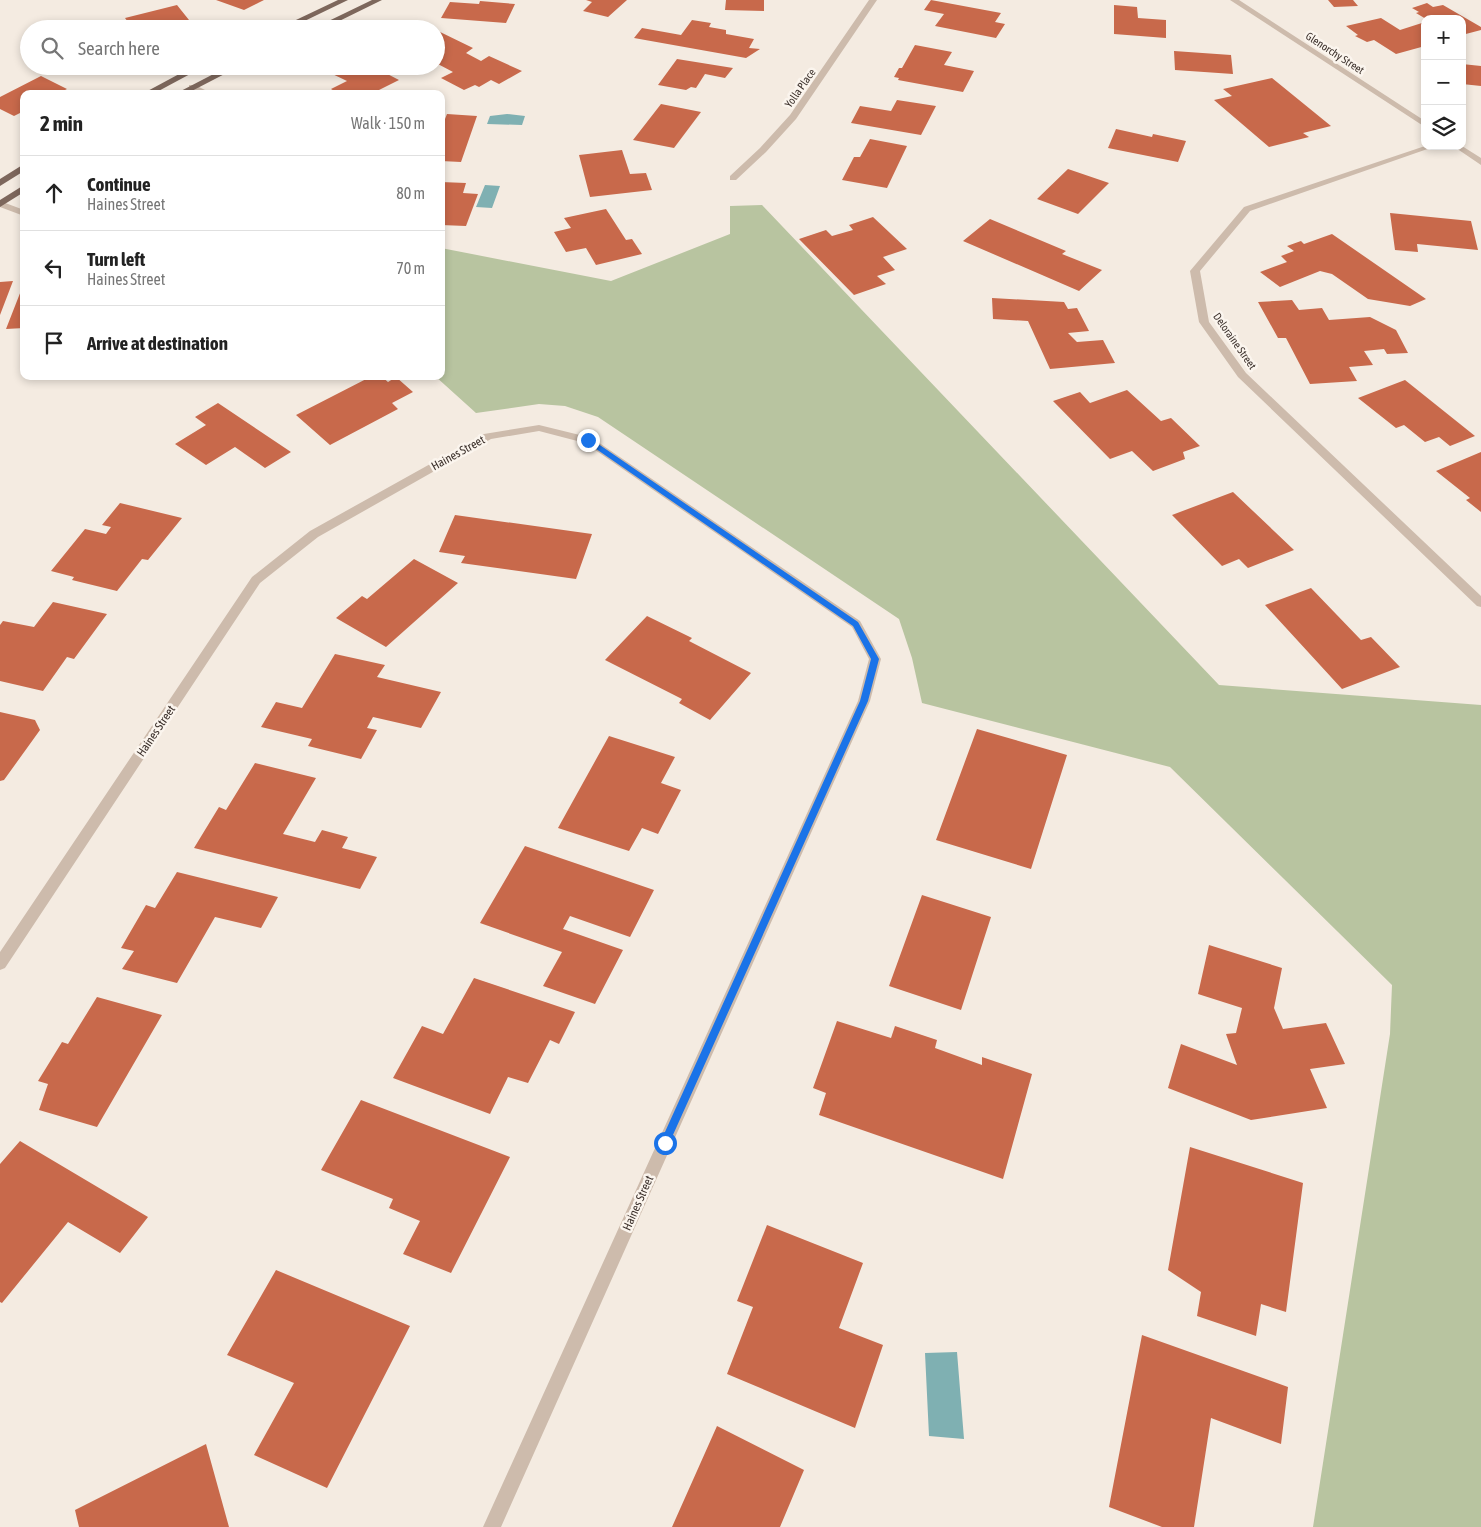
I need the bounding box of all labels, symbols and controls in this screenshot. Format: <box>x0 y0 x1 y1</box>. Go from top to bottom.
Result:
map controls <box>1421 15 1466 150</box>
button: + <box>1421 15 1466 60</box>
search box <box>20 20 445 75</box>
street label: Glenorchy Street <box>1304 30 1366 76</box>
icon: search <box>38 34 66 62</box>
text: Search here <box>78 37 160 59</box>
button: − <box>1421 60 1466 105</box>
street label: Yolla Place <box>782 66 818 110</box>
button: layers <box>1421 105 1466 150</box>
text: 2 min <box>40 111 83 135</box>
text: Walk · 150 m <box>351 114 425 132</box>
text: Continue <box>87 173 151 195</box>
icon: ahead <box>40 179 68 207</box>
text: 80 m <box>396 184 425 202</box>
text: Haines Street <box>87 195 165 213</box>
text: Turn left <box>87 248 145 270</box>
icon: left <box>40 254 68 282</box>
text: 70 m <box>396 259 425 277</box>
text: Haines Street <box>87 270 165 288</box>
street label: Deloraine Street <box>1211 311 1259 371</box>
icon: arrive <box>40 329 68 357</box>
text: Arrive at destination <box>87 332 228 354</box>
route end <box>577 429 600 452</box>
street label: Haines Street <box>429 432 488 473</box>
street label: Haines Street <box>134 702 179 759</box>
route start <box>654 1132 677 1155</box>
street label: Haines Street <box>620 1173 657 1233</box>

